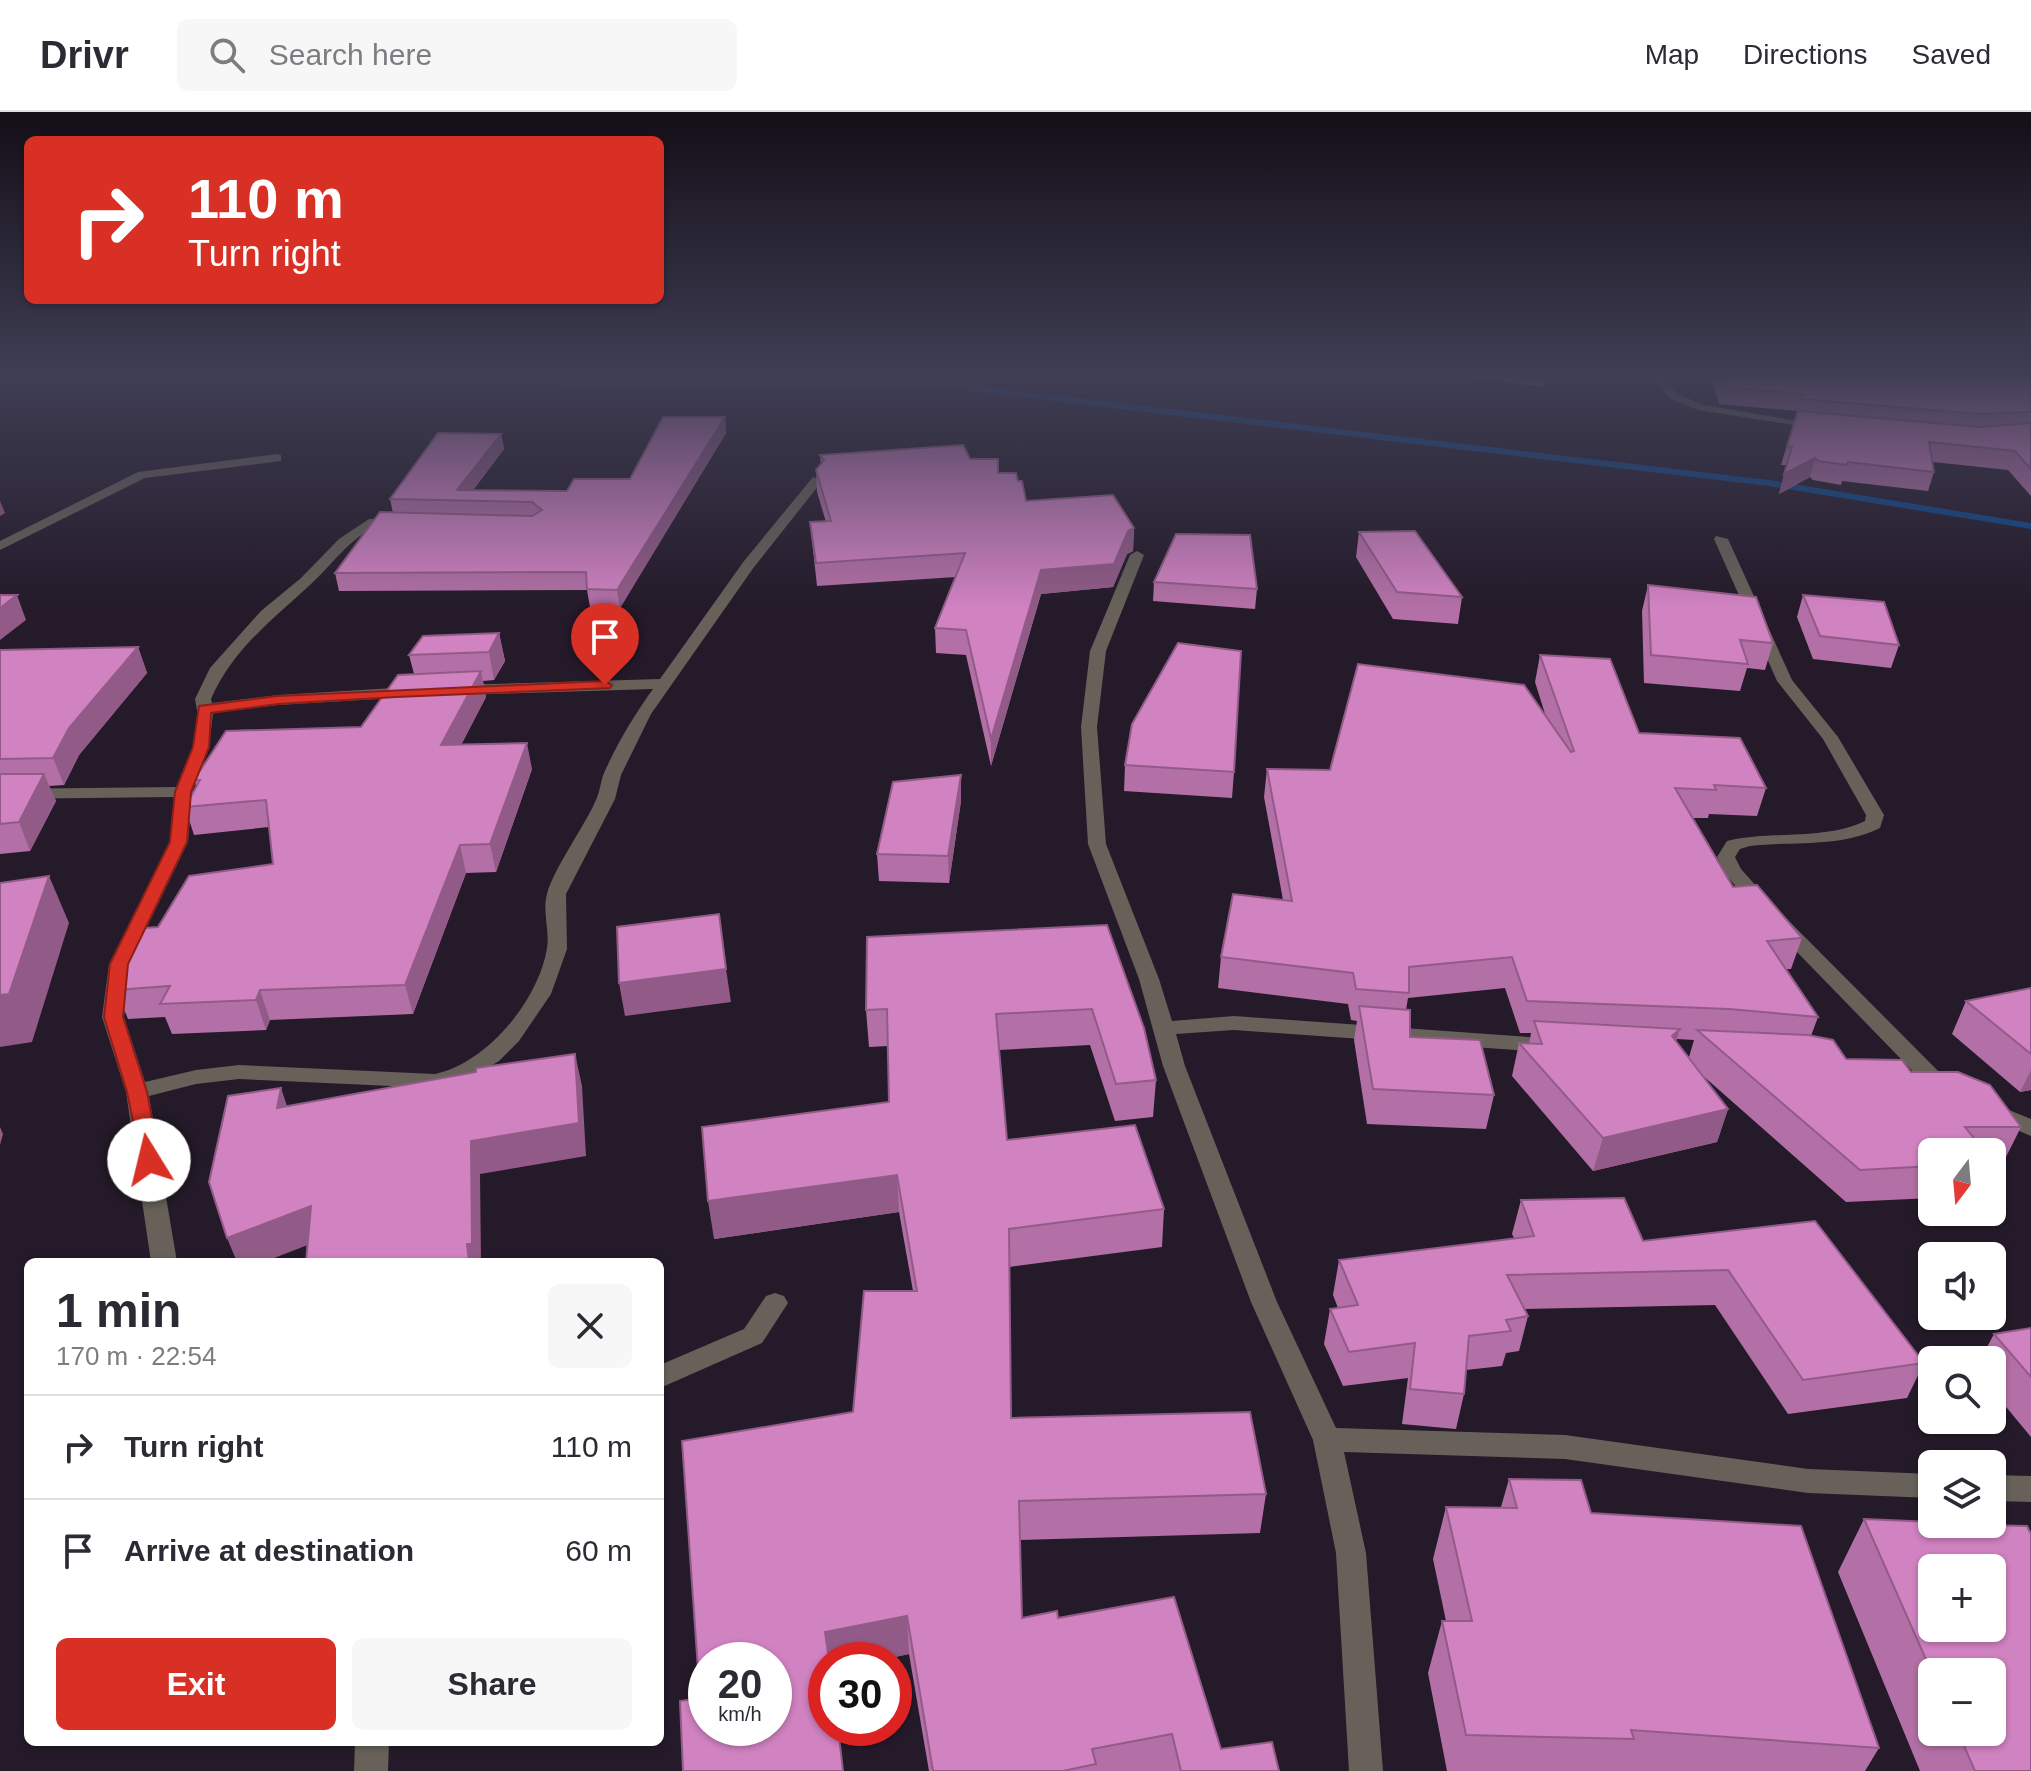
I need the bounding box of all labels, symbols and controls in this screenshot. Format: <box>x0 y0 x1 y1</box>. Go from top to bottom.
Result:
search box <box>177 19 737 91</box>
icon: search <box>205 33 249 77</box>
text: Drivr <box>40 34 129 76</box>
text: Search here <box>269 38 432 71</box>
text: Map <box>1645 39 1699 70</box>
text: Directions <box>1743 39 1868 70</box>
text: Saved <box>1912 39 1991 70</box>
text: 110 m <box>188 167 344 230</box>
icon: right <box>56 168 160 272</box>
text: Turn right <box>188 233 341 274</box>
pin <box>571 603 639 685</box>
icon: arrive <box>583 615 627 659</box>
position arrow <box>107 1118 191 1202</box>
north arrow <box>1918 1138 2006 1226</box>
map controls <box>1918 1138 2006 1746</box>
button: sound <box>1918 1242 2006 1330</box>
text: 1 min <box>56 1284 181 1337</box>
button: close <box>548 1284 632 1368</box>
text: 170 m · 22:54 <box>56 1341 216 1371</box>
button: search <box>1918 1346 2006 1434</box>
icon: right <box>56 1425 100 1469</box>
text: Turn right <box>124 1430 263 1463</box>
text: 110 m <box>551 1430 632 1463</box>
button: layers <box>1918 1450 2006 1538</box>
icon: arrive <box>56 1529 100 1573</box>
text: Arrive at destination <box>124 1534 414 1567</box>
text: 60 m <box>565 1534 632 1567</box>
button: + <box>1918 1554 2006 1642</box>
button: Exit <box>56 1638 336 1730</box>
button: Share <box>352 1638 632 1730</box>
speed limit sign: 30 <box>808 1642 912 1746</box>
button: − <box>1918 1658 2006 1746</box>
text: 20 <box>718 1662 762 1706</box>
text: km/h <box>718 1703 762 1725</box>

